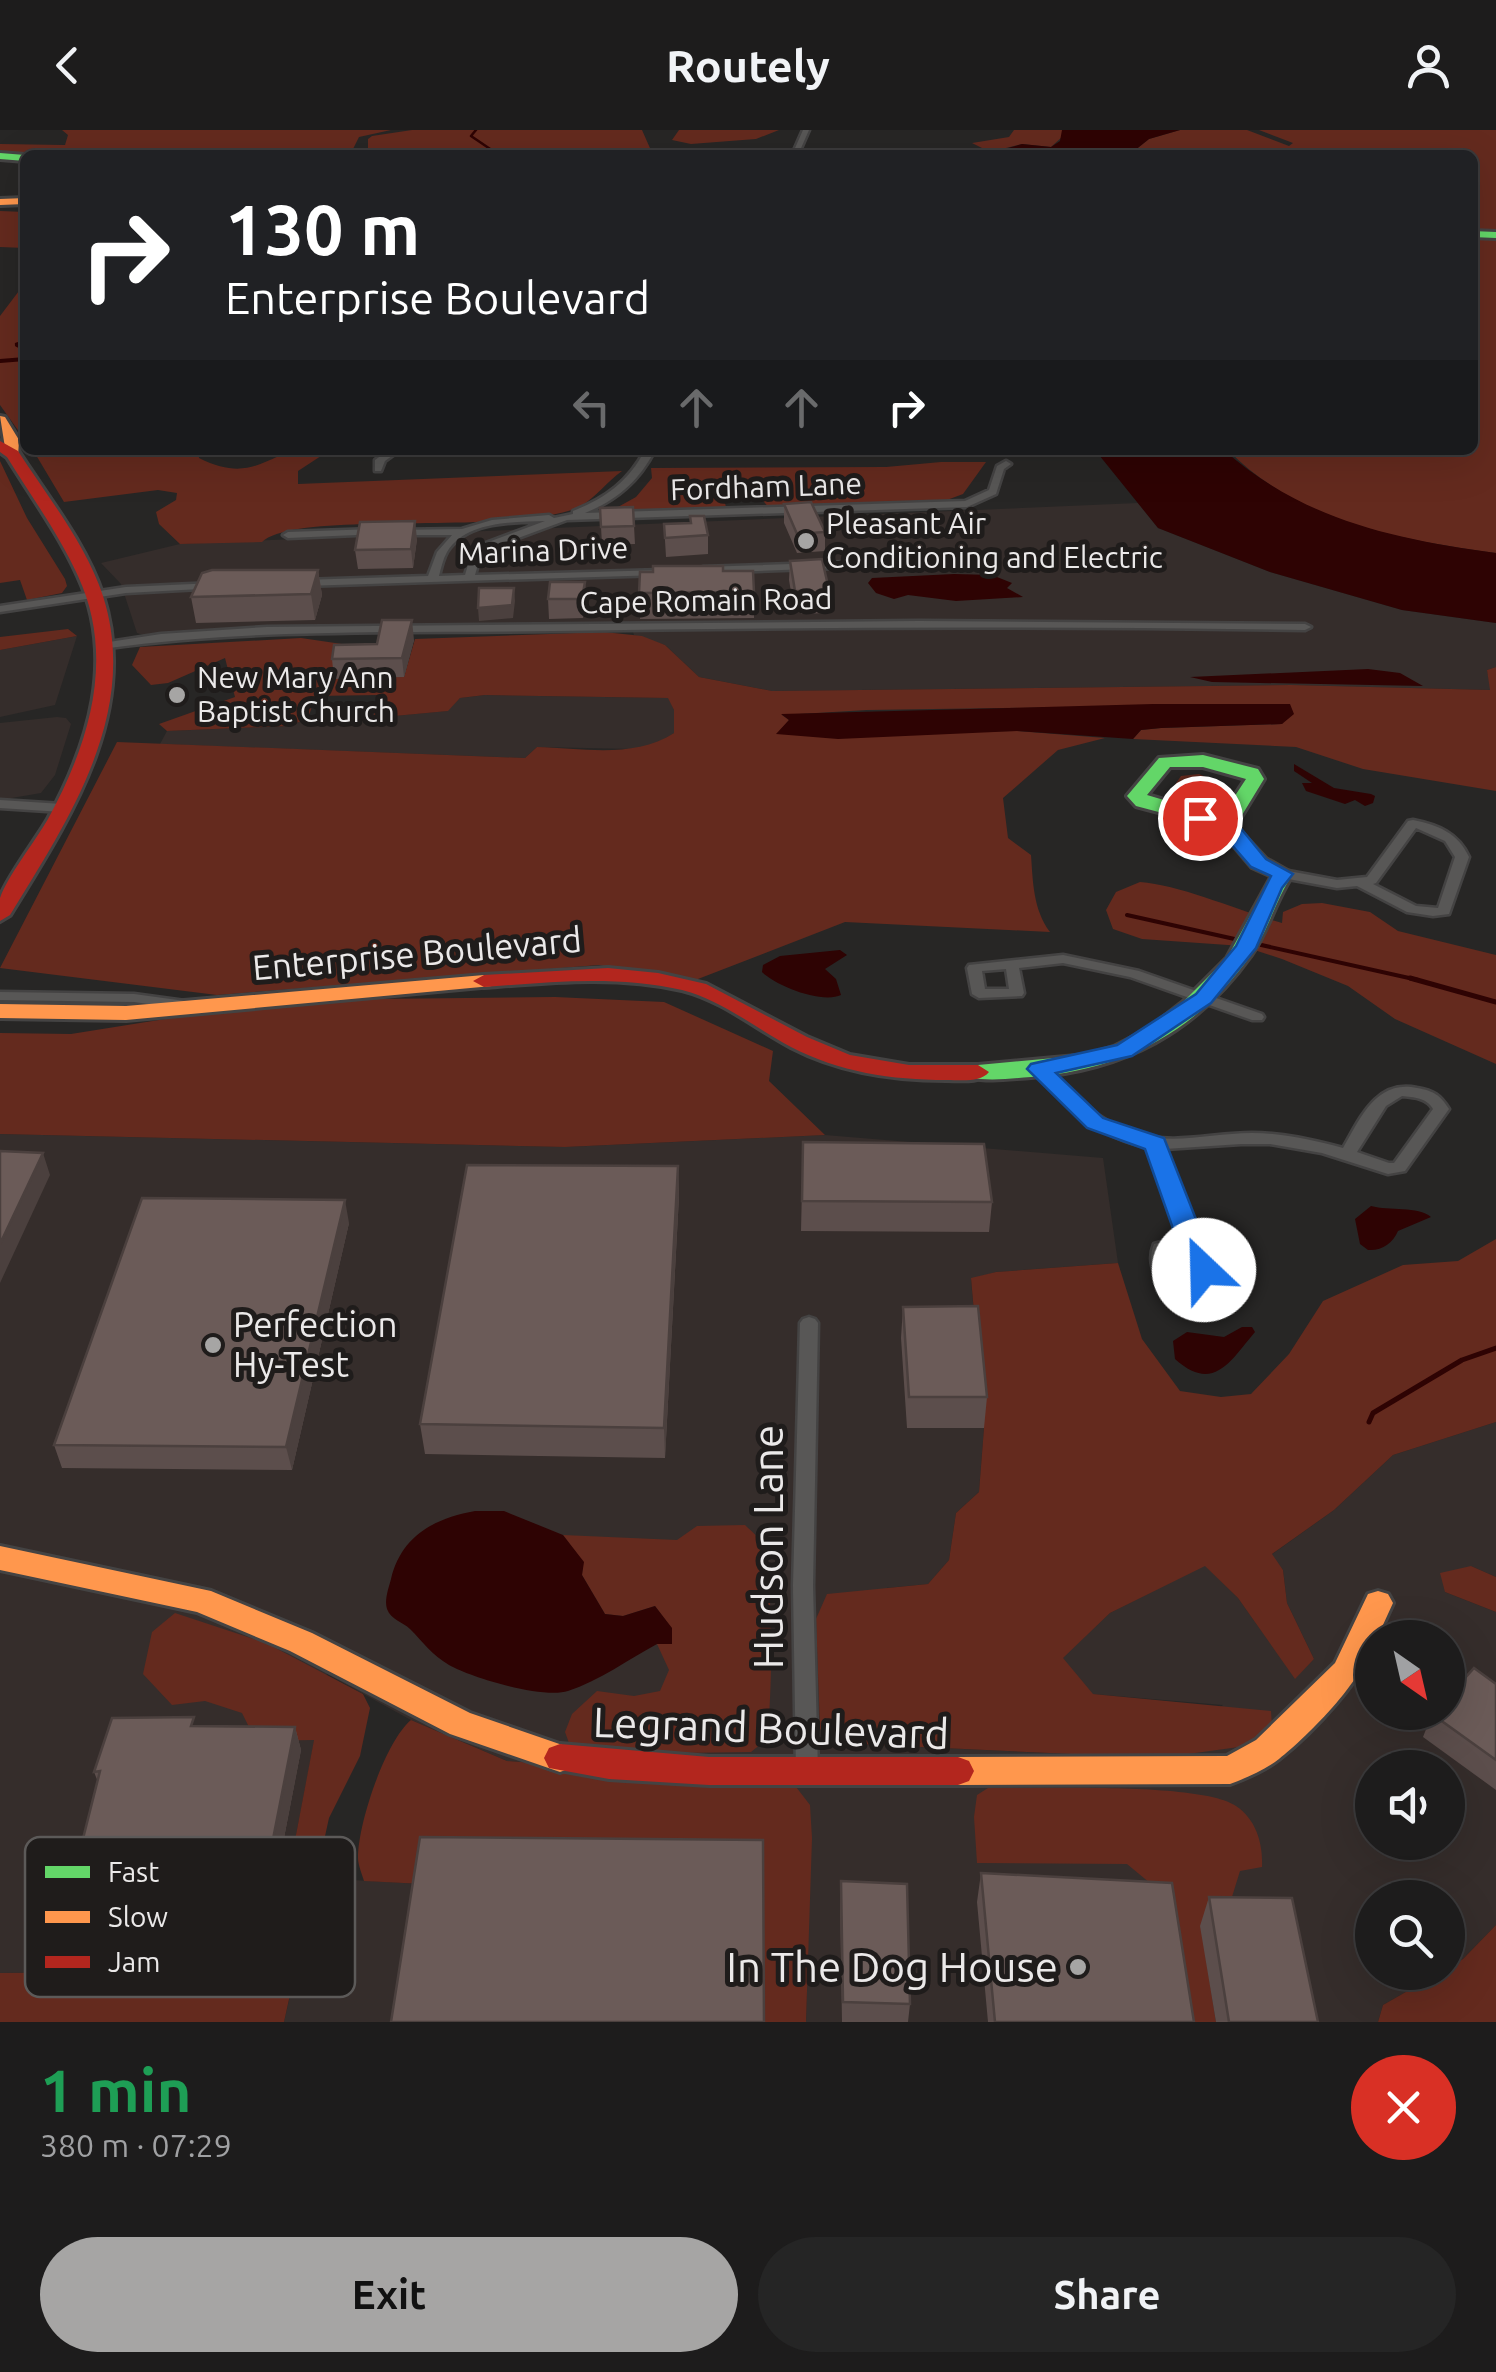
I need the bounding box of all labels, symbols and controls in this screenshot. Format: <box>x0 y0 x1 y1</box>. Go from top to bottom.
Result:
icon: back <box>40 38 95 93</box>
icon: person <box>1401 38 1456 93</box>
text: Routely <box>666 40 830 91</box>
icon: right <box>60 190 190 320</box>
text: 130 m <box>225 190 420 268</box>
text: Enterprise Boulevard <box>225 272 650 323</box>
icon: left <box>564 380 619 435</box>
icon: ahead <box>669 380 724 435</box>
icon: ahead <box>774 380 829 435</box>
icon: right <box>879 380 934 435</box>
street label: Fordham Lane <box>669 466 862 506</box>
place label: Pleasant Air Conditioning and Electric <box>826 506 1163 574</box>
street label: Marina Drive <box>457 530 629 570</box>
marker: Pleasant Air Conditioning and Electric <box>795 530 817 552</box>
street label: Cape Romain Road <box>579 581 833 619</box>
place label: New Mary Ann Baptist Church <box>197 660 395 728</box>
marker: New Mary Ann Baptist Church <box>166 684 188 706</box>
pin <box>1158 776 1243 861</box>
icon: arrive <box>1173 791 1228 846</box>
street label: Enterprise Boulevard <box>251 919 583 987</box>
position arrow <box>1152 1218 1256 1322</box>
place label: Perfection Hy-Test <box>233 1304 397 1384</box>
marker: Perfection Hy-Test <box>202 1334 224 1356</box>
street label: Hudson Lane <box>744 1425 791 1669</box>
north arrow <box>1355 1620 1465 1730</box>
map controls <box>1355 1620 1465 1990</box>
street label: Legrand Boulevard <box>592 1698 950 1757</box>
button: sound <box>1355 1750 1465 1860</box>
legend <box>25 1837 355 1997</box>
text: Fast <box>108 1856 159 1887</box>
button: search <box>1355 1880 1465 1990</box>
text: Slow <box>108 1901 168 1932</box>
place label: In The Dog House <box>726 1943 1058 1990</box>
text: Jam <box>108 1946 160 1977</box>
marker: In The Dog House <box>1067 1956 1089 1978</box>
button: close <box>1351 2055 1456 2160</box>
text: 1 min <box>40 2056 192 2123</box>
text: 380 m · 07:29 <box>40 2127 232 2163</box>
button: Exit <box>40 2237 738 2352</box>
button: Share <box>758 2237 1456 2352</box>

